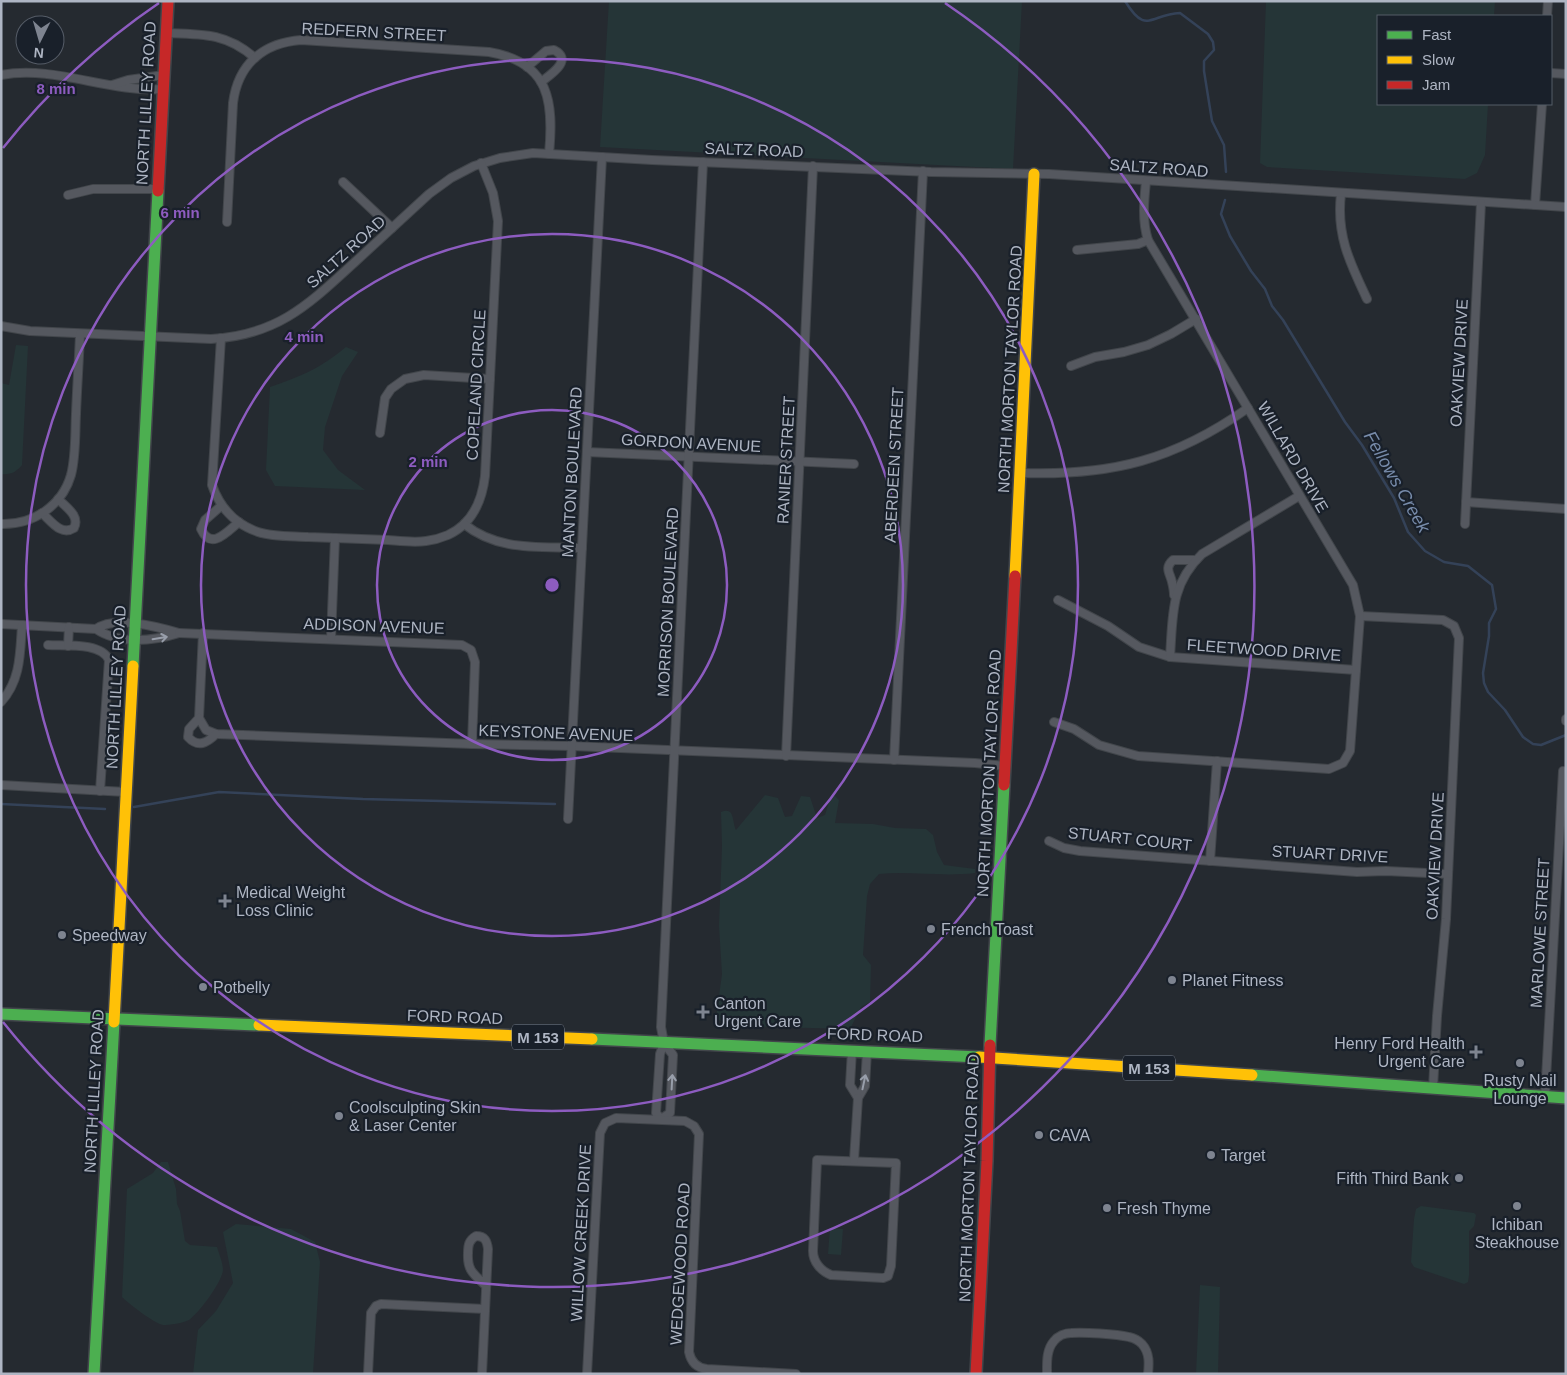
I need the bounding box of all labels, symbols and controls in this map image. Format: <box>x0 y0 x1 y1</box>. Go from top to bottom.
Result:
north arrow <box>15 15 65 65</box>
legend <box>1377 15 1552 105</box>
street label: REDFERN STREET <box>301 20 447 44</box>
street label: NORTH LILLEY ROAD <box>133 21 159 185</box>
text: Fast <box>1422 26 1452 43</box>
text: N <box>33 45 45 61</box>
text: Slow <box>1422 51 1455 68</box>
text: Jam <box>1422 76 1450 93</box>
text: 8 min <box>36 80 76 97</box>
street label: SALTZ ROAD <box>704 140 804 160</box>
street label: SALTZ ROAD <box>1109 156 1209 180</box>
text: 6 min <box>160 204 200 221</box>
street label: SALTZ ROAD <box>303 212 389 292</box>
street label: NORTH MORTON TAYLOR ROAD <box>995 245 1025 493</box>
street label: OAKVIEW DRIVE <box>1447 299 1471 427</box>
street label: COPELAND CIRCLE <box>464 309 488 461</box>
text: 4 min <box>284 328 324 345</box>
street label: MANTON BOULEVARD <box>559 386 585 558</box>
street label: ABERDEEN STREET <box>881 387 907 543</box>
street label: RANIER STREET <box>774 395 798 524</box>
street label: WILLARD DRIVE <box>1255 399 1331 515</box>
water label: Fellows Creek <box>1360 428 1435 537</box>
street label: GORDON AVENUE <box>621 431 761 455</box>
text: 2 min <box>408 453 448 470</box>
street label: MORRISON BOULEVARD <box>655 507 681 697</box>
centre of rings <box>543 576 561 594</box>
street label: NORTH LILLEY ROAD <box>103 605 129 769</box>
street label: ADDISON AVENUE <box>303 615 445 637</box>
one-way arrow <box>152 632 168 642</box>
street label: FLEETWOOD DRIVE <box>1186 636 1342 664</box>
street label: NORTH MORTON TAYLOR ROAD <box>974 649 1004 897</box>
street label: KEYSTONE AVENUE <box>478 722 634 744</box>
street label: OAKVIEW DRIVE <box>1423 792 1447 920</box>
street label: STUART COURT <box>1067 824 1193 854</box>
street label: STUART DRIVE <box>1271 842 1389 866</box>
street label: MARLOWE STREET <box>1528 857 1552 1008</box>
place label: Medical Weight Loss Clinic <box>236 884 346 919</box>
marker: Medical Weight Loss Clinic <box>218 894 232 908</box>
place label: French Toast <box>941 921 1034 938</box>
marker: French Toast <box>925 923 937 935</box>
place label: Speedway <box>72 927 147 944</box>
marker: Speedway <box>56 929 68 941</box>
place label: Planet Fitness <box>1182 972 1283 989</box>
marker: Planet Fitness <box>1166 974 1178 986</box>
place label: Potbelly <box>213 979 270 996</box>
marker: Potbelly <box>197 981 209 993</box>
place label: Canton Urgent Care <box>714 995 801 1030</box>
marker: Canton Urgent Care <box>696 1005 710 1019</box>
street label: FORD ROAD <box>407 1007 503 1027</box>
street label: NORTH LILLEY ROAD <box>81 1009 107 1173</box>
road number: M 153 <box>512 1024 564 1050</box>
street label: FORD ROAD <box>827 1025 923 1045</box>
place label: Henry Ford Health Urgent Care <box>1334 1035 1465 1070</box>
marker: Henry Ford Health Urgent Care <box>1469 1045 1483 1059</box>
street label: NORTH MORTON TAYLOR ROAD <box>956 1054 982 1302</box>
road number: M 153 <box>1123 1056 1175 1080</box>
marker: Rusty Nail Lounge <box>1514 1057 1526 1069</box>
place label: Rusty Nail Lounge <box>1484 1072 1556 1107</box>
one-way arrow <box>667 1074 676 1090</box>
one-way arrow <box>860 1075 869 1091</box>
place label: Coolsculpting Skin & Laser Center <box>349 1099 481 1134</box>
marker: Coolsculpting Skin & Laser Center <box>333 1110 345 1122</box>
place label: CAVA <box>1049 1127 1091 1144</box>
marker: CAVA <box>1033 1129 1045 1141</box>
street label: WILLOW CREEK DRIVE <box>568 1144 594 1322</box>
place label: Target <box>1221 1147 1266 1164</box>
marker: Target <box>1205 1149 1217 1161</box>
place label: Fifth Third Bank <box>1336 1170 1450 1187</box>
marker: Fifth Third Bank <box>1453 1172 1465 1184</box>
street label: WEDGEWOOD ROAD <box>667 1182 693 1346</box>
place label: Fresh Thyme <box>1117 1200 1211 1217</box>
marker: Ichiban Steakhouse <box>1511 1200 1523 1212</box>
marker: Fresh Thyme <box>1101 1202 1113 1214</box>
place label: Ichiban Steakhouse <box>1475 1216 1559 1251</box>

